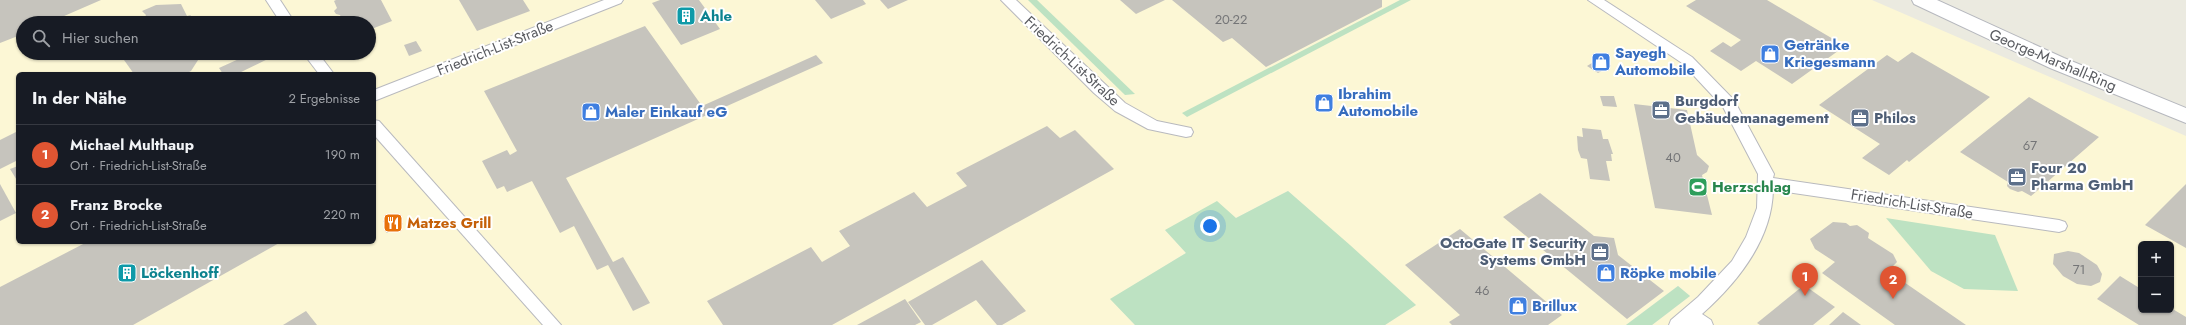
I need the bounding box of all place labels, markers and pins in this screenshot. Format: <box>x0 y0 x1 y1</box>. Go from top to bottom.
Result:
building icon: Ahle <box>675 5 697 27</box>
place label: Ahle <box>699 5 733 27</box>
place label: Getränke Kriegesmann <box>1784 34 1876 73</box>
place label: Sayegh Automobile <box>1614 42 1696 81</box>
shop icon: Getränke Kriegesmann <box>1759 43 1781 65</box>
shop icon: Sayegh Automobile <box>1590 51 1612 73</box>
place label: Ibrahim Automobile <box>1337 83 1419 122</box>
place label: Burgdorf Gebäudemanagement <box>1675 90 1829 129</box>
shop icon: Ibrahim Automobile <box>1313 92 1335 114</box>
office icon: Burgdorf Gebäudemanagement <box>1650 99 1672 121</box>
shop icon: Maler Einkauf eG <box>580 101 602 123</box>
place label: Maler Einkauf eG <box>605 101 727 123</box>
office icon: Philos <box>1849 107 1871 129</box>
place label: Philos <box>1874 107 1916 129</box>
place label: Four 20 Pharma GmbH <box>2031 157 2134 196</box>
office icon: Four 20 Pharma GmbH <box>2006 166 2028 188</box>
sports icon: Herzschlag <box>1687 176 1709 198</box>
place label: Herzschlag <box>1712 176 1791 198</box>
restaurant icon: Matzes Grill <box>382 212 404 234</box>
place label: Matzes Grill <box>407 212 491 234</box>
place label: OctoGate IT Security Systems GmbH <box>1440 232 1586 271</box>
office icon: OctoGate IT Security Systems GmbH <box>1589 241 1611 263</box>
building icon: Löckenhoff <box>116 262 138 284</box>
place label: Löckenhoff <box>141 262 219 284</box>
shop icon: Röpke mobile <box>1595 262 1617 284</box>
place label: Röpke mobile <box>1620 262 1717 284</box>
pin: 1 <box>1792 263 1818 296</box>
pin: 2 <box>1880 266 1906 299</box>
shop icon: Brillux <box>1507 295 1529 317</box>
place label: Brillux <box>1532 295 1577 317</box>

